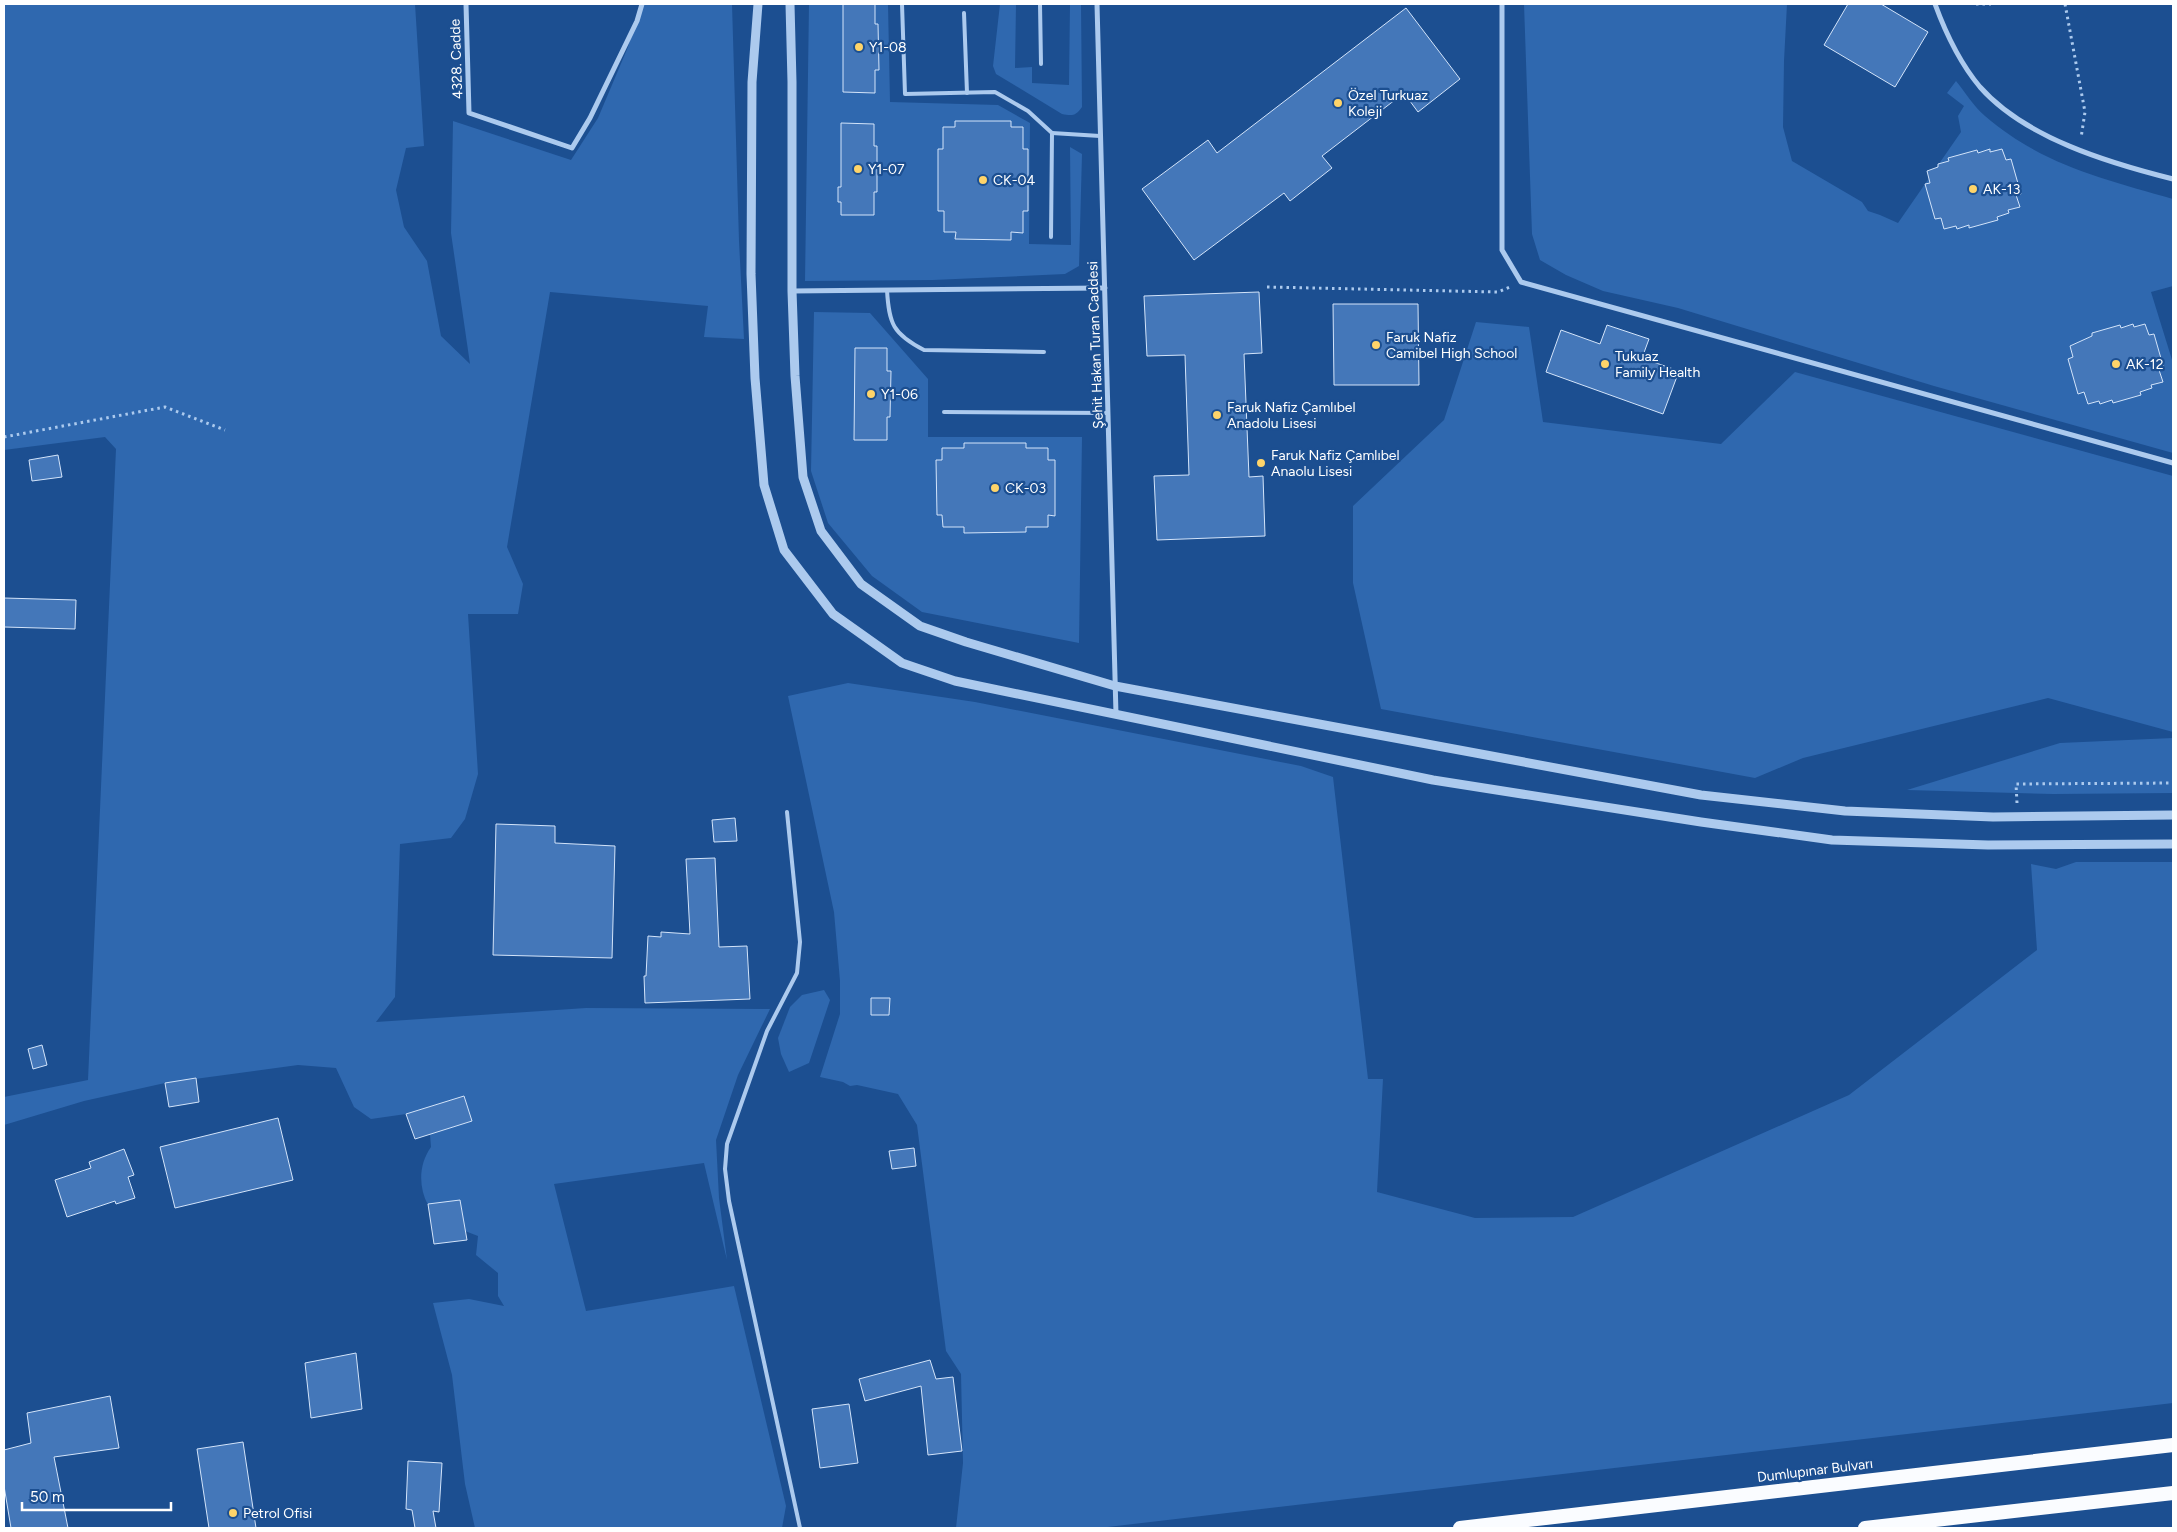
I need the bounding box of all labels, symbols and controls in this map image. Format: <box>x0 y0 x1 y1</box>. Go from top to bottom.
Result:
street label: 4328. Cadde <box>447 18 466 99</box>
place label: Y1-08 <box>869 39 907 56</box>
marker: Y1-08 <box>853 41 865 53</box>
place label: Özel Turkuaz Koleji <box>1348 87 1428 120</box>
marker: Özel Turkuaz Koleji <box>1332 97 1344 109</box>
place label: Y1-07 <box>868 161 905 178</box>
marker: Y1-07 <box>852 163 864 175</box>
place label: CK-04 <box>993 172 1035 189</box>
marker: CK-04 <box>977 174 989 186</box>
place label: AK-13 <box>1983 181 2020 198</box>
marker: AK-13 <box>1967 183 1979 195</box>
street label: Şehit Hakan Turan Caddesi <box>1084 261 1107 429</box>
place label: Faruk Nafiz Camibel High School <box>1386 329 1517 362</box>
marker: Faruk Nafiz Camibel High School <box>1370 339 1382 351</box>
place label: Tukuaz Family Health <box>1615 348 1700 381</box>
place label: AK-12 <box>2126 356 2163 373</box>
marker: Tukuaz Family Health <box>1599 358 1611 370</box>
marker: AK-12 <box>2110 358 2122 370</box>
place label: Y1-06 <box>881 386 918 403</box>
marker: Y1-06 <box>865 388 877 400</box>
place label: Faruk Nafiz Çamlıbel Anadolu Lisesi <box>1227 399 1356 432</box>
marker: Faruk Nafiz Çamlıbel Anadolu Lisesi <box>1211 409 1223 421</box>
place label: Faruk Nafiz Çamlıbel Anaolu Lisesi <box>1271 447 1400 480</box>
marker: Faruk Nafiz Çamlıbel Anaolu Lisesi <box>1255 457 1267 469</box>
place label: CK-03 <box>1005 480 1046 497</box>
marker: CK-03 <box>989 482 1001 494</box>
street label: Dumlupınar Bulvarı <box>1756 1455 1874 1486</box>
scale bar <box>22 1480 171 1512</box>
text: 50 m <box>30 1488 65 1506</box>
place label: Petrol Ofisi <box>243 1505 312 1522</box>
marker: Petrol Ofisi <box>227 1507 239 1519</box>

